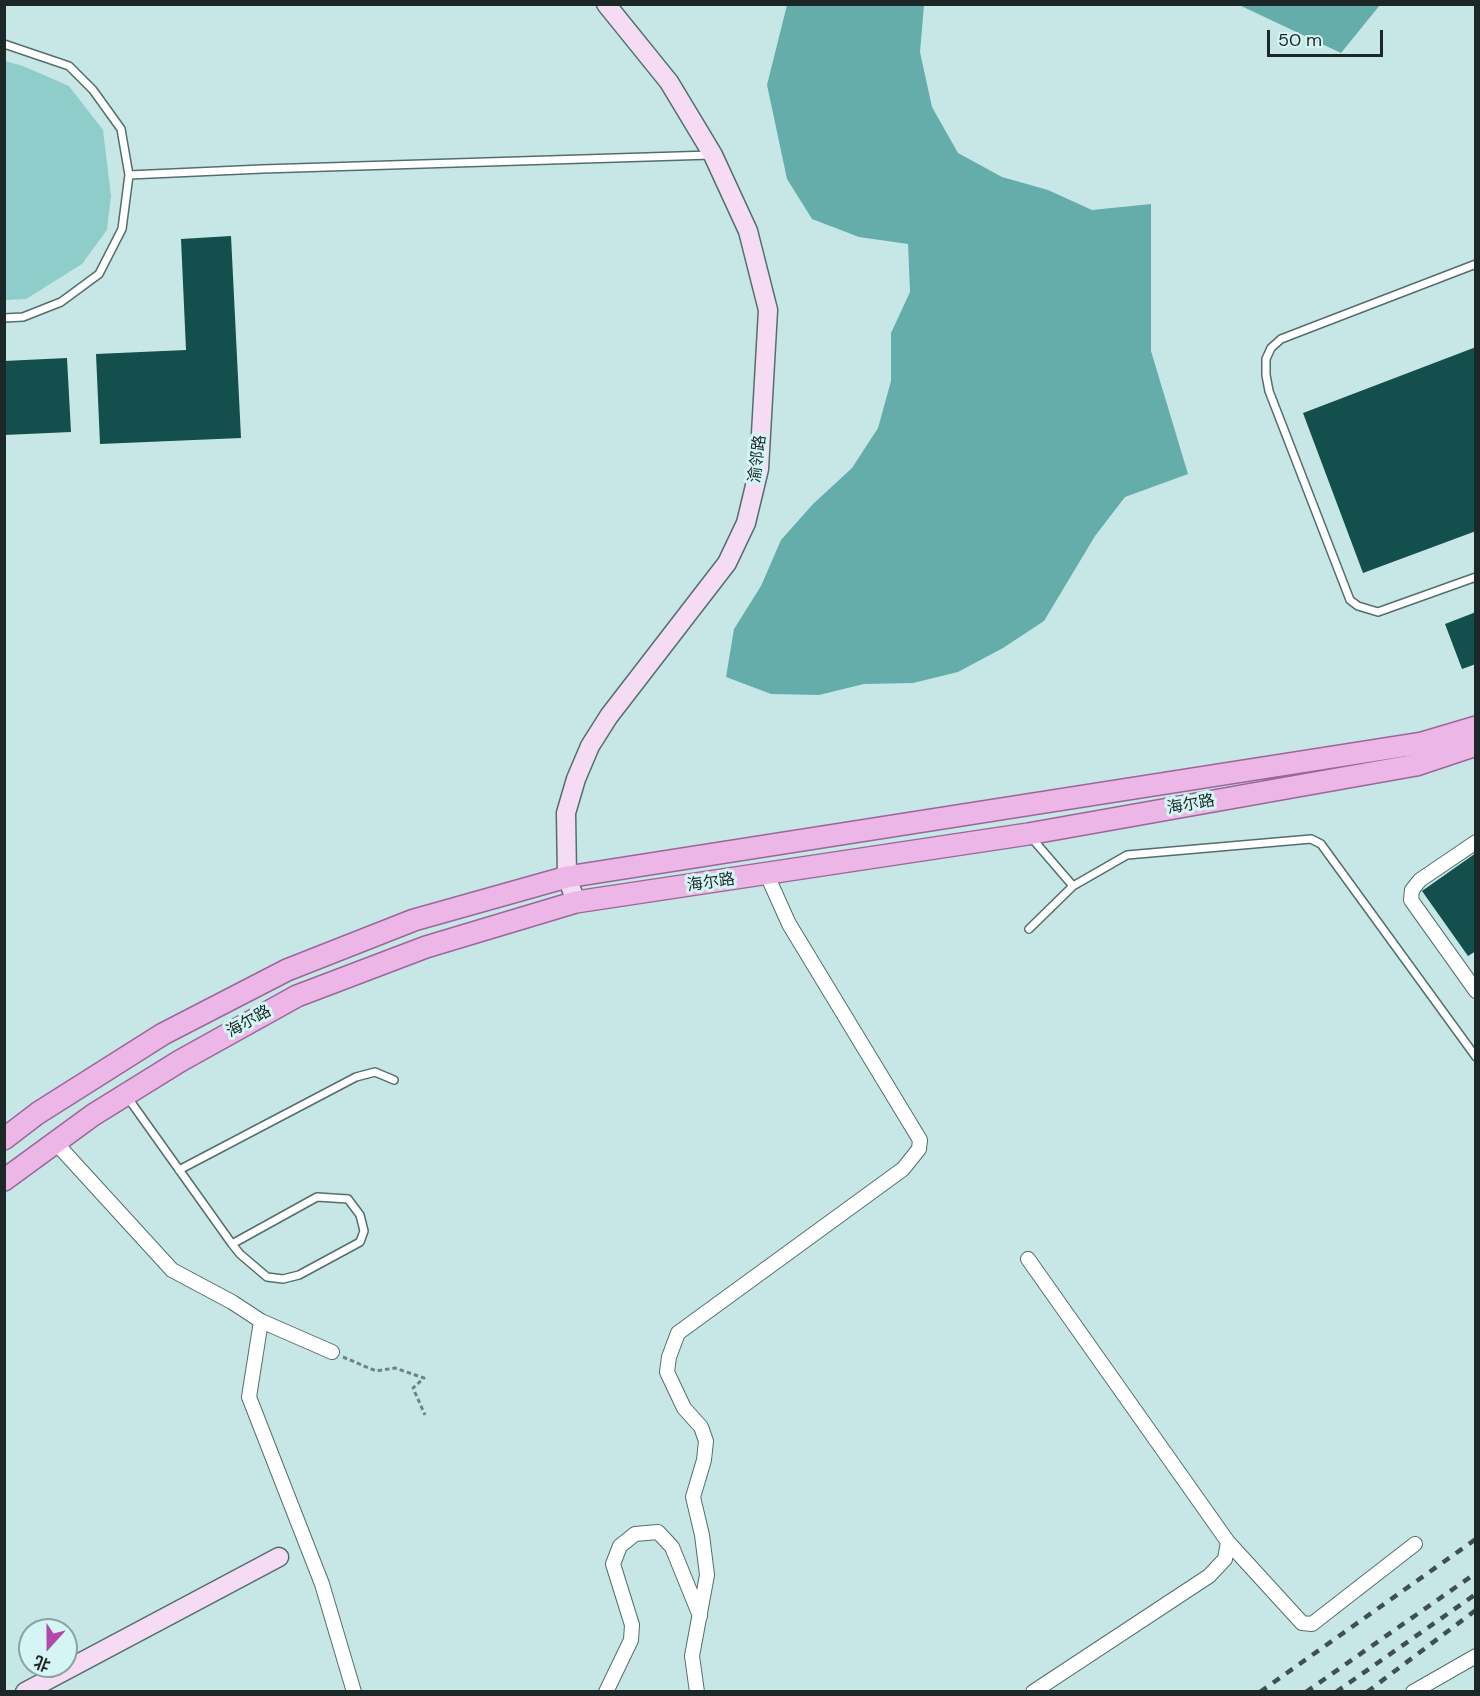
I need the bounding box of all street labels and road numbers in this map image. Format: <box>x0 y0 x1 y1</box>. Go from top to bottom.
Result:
street label: 渝邻路 <box>746 434 770 484</box>
street label: 海尔路 <box>1166 791 1216 819</box>
street label: 海尔路 <box>686 870 736 896</box>
street label: 海尔路 <box>223 1002 275 1042</box>

